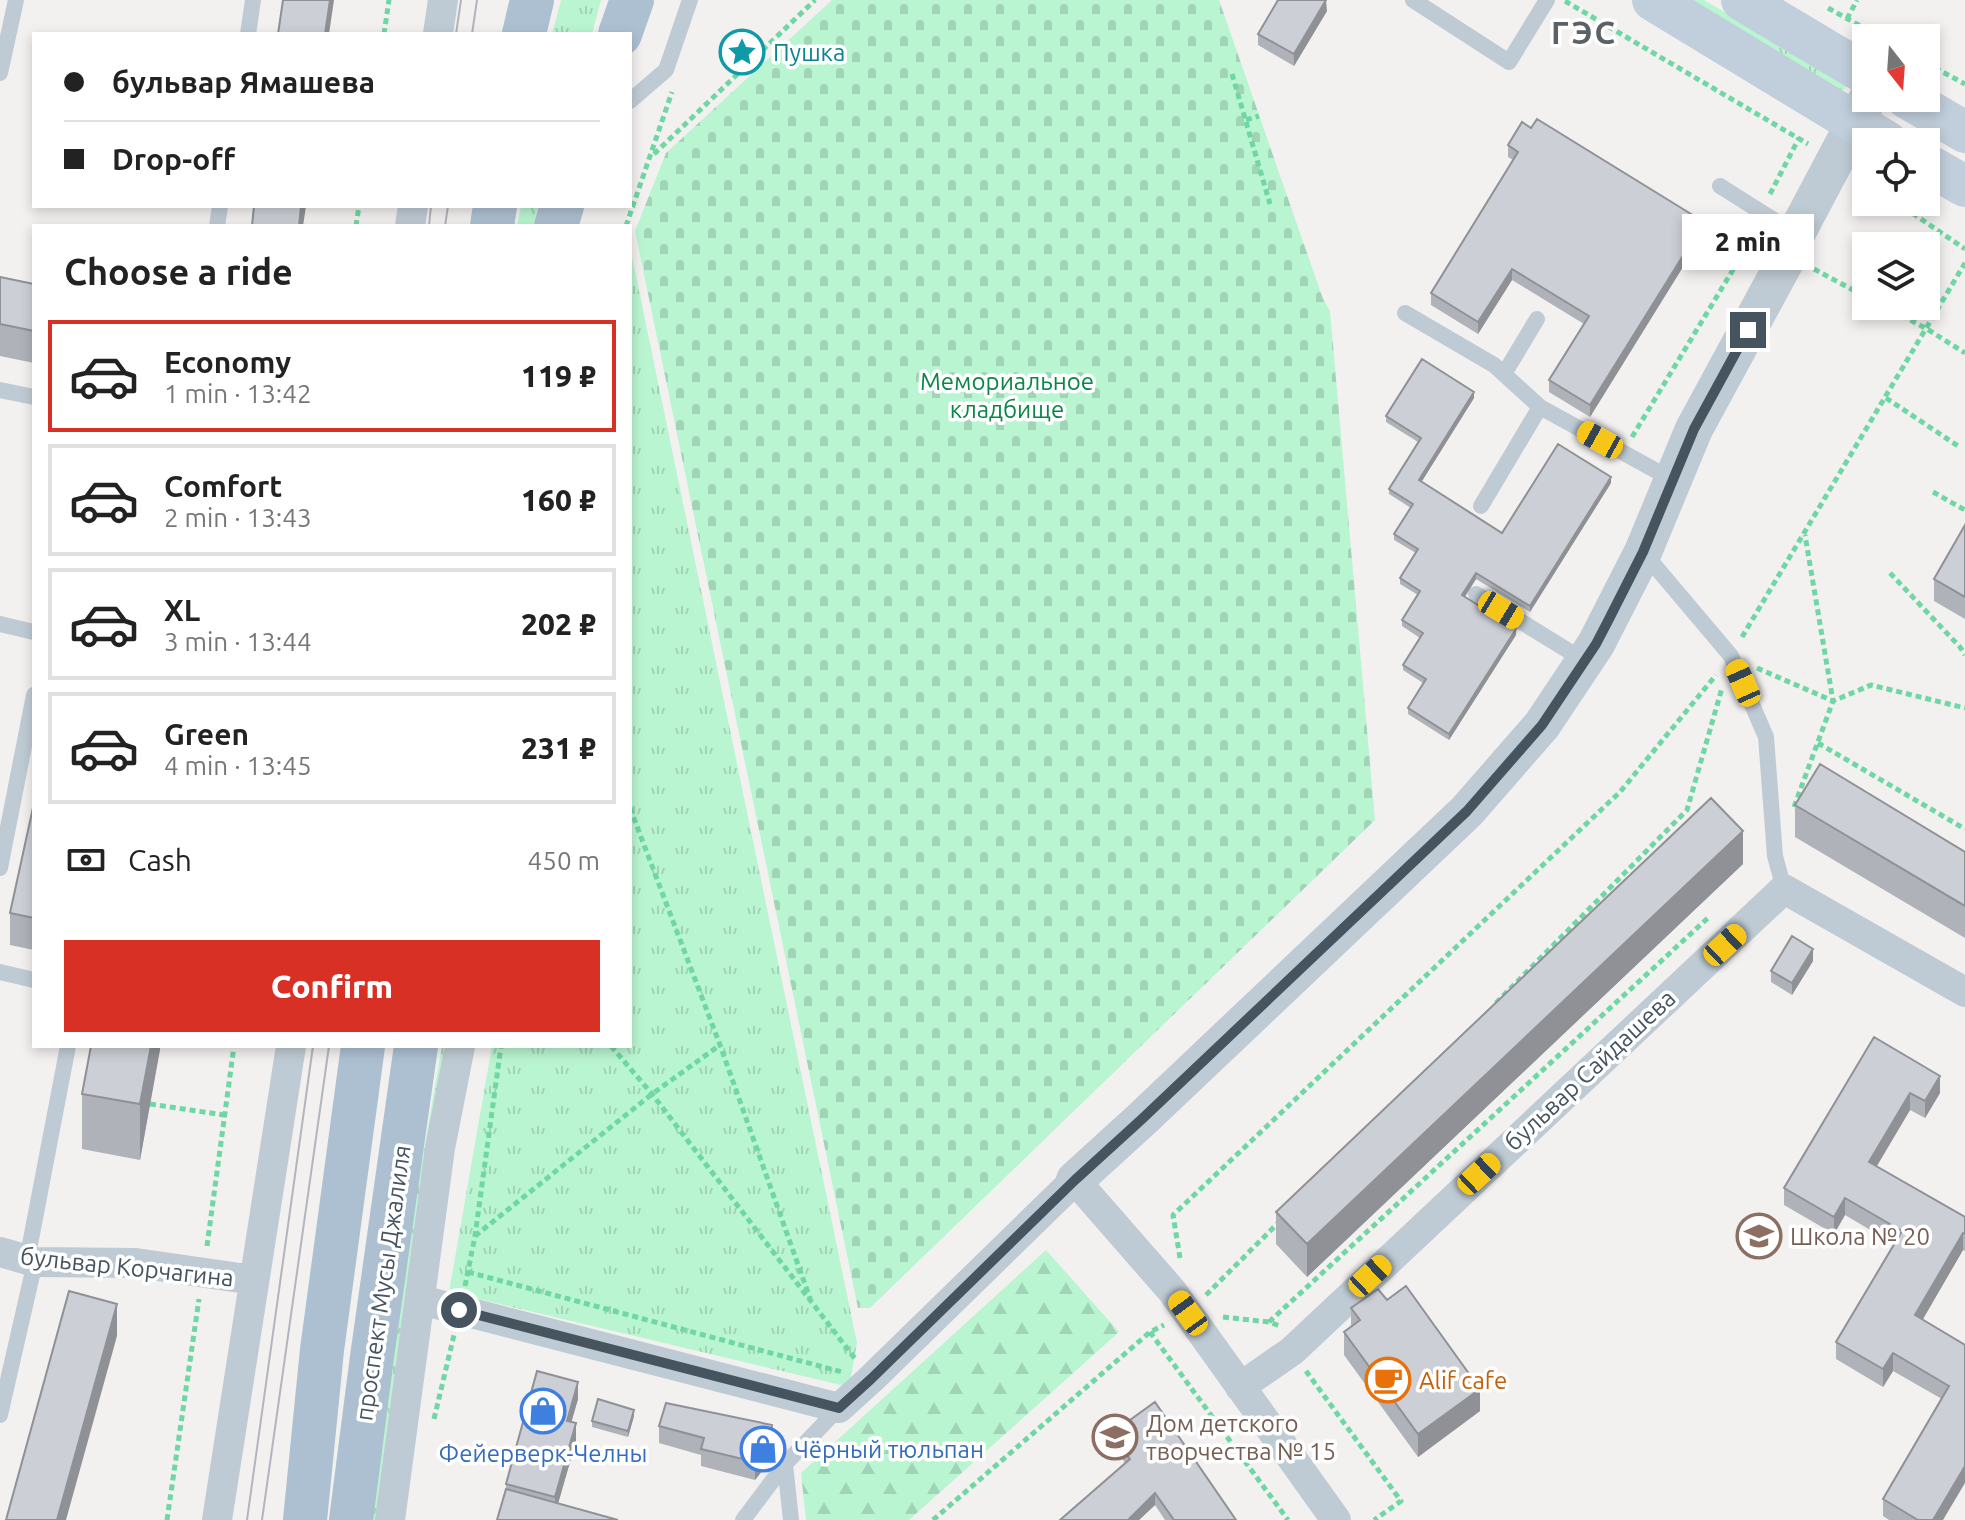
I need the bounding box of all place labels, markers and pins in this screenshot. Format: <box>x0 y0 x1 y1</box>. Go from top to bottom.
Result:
place icon: Пушка <box>718 28 766 76</box>
place label: Пушка <box>773 39 845 66</box>
school or university icon: Школа № 20 <box>1735 1212 1783 1260</box>
place label: Школа № 20 <box>1790 1223 1930 1250</box>
cafe icon: Alif cafe <box>1364 1356 1412 1404</box>
place label: Alif cafe <box>1419 1367 1507 1394</box>
shop icon: Фейерверк-Челны <box>519 1387 567 1435</box>
place label: Дом детского творчества № 15 <box>1146 1410 1336 1465</box>
school or university icon: Дом детского творчества № 15 <box>1091 1413 1139 1461</box>
shop icon: Чёрный тюльпан <box>739 1425 787 1473</box>
place label: Чёрный тюльпан <box>794 1436 984 1463</box>
place label: Фейерверк-Челны <box>439 1440 647 1467</box>

